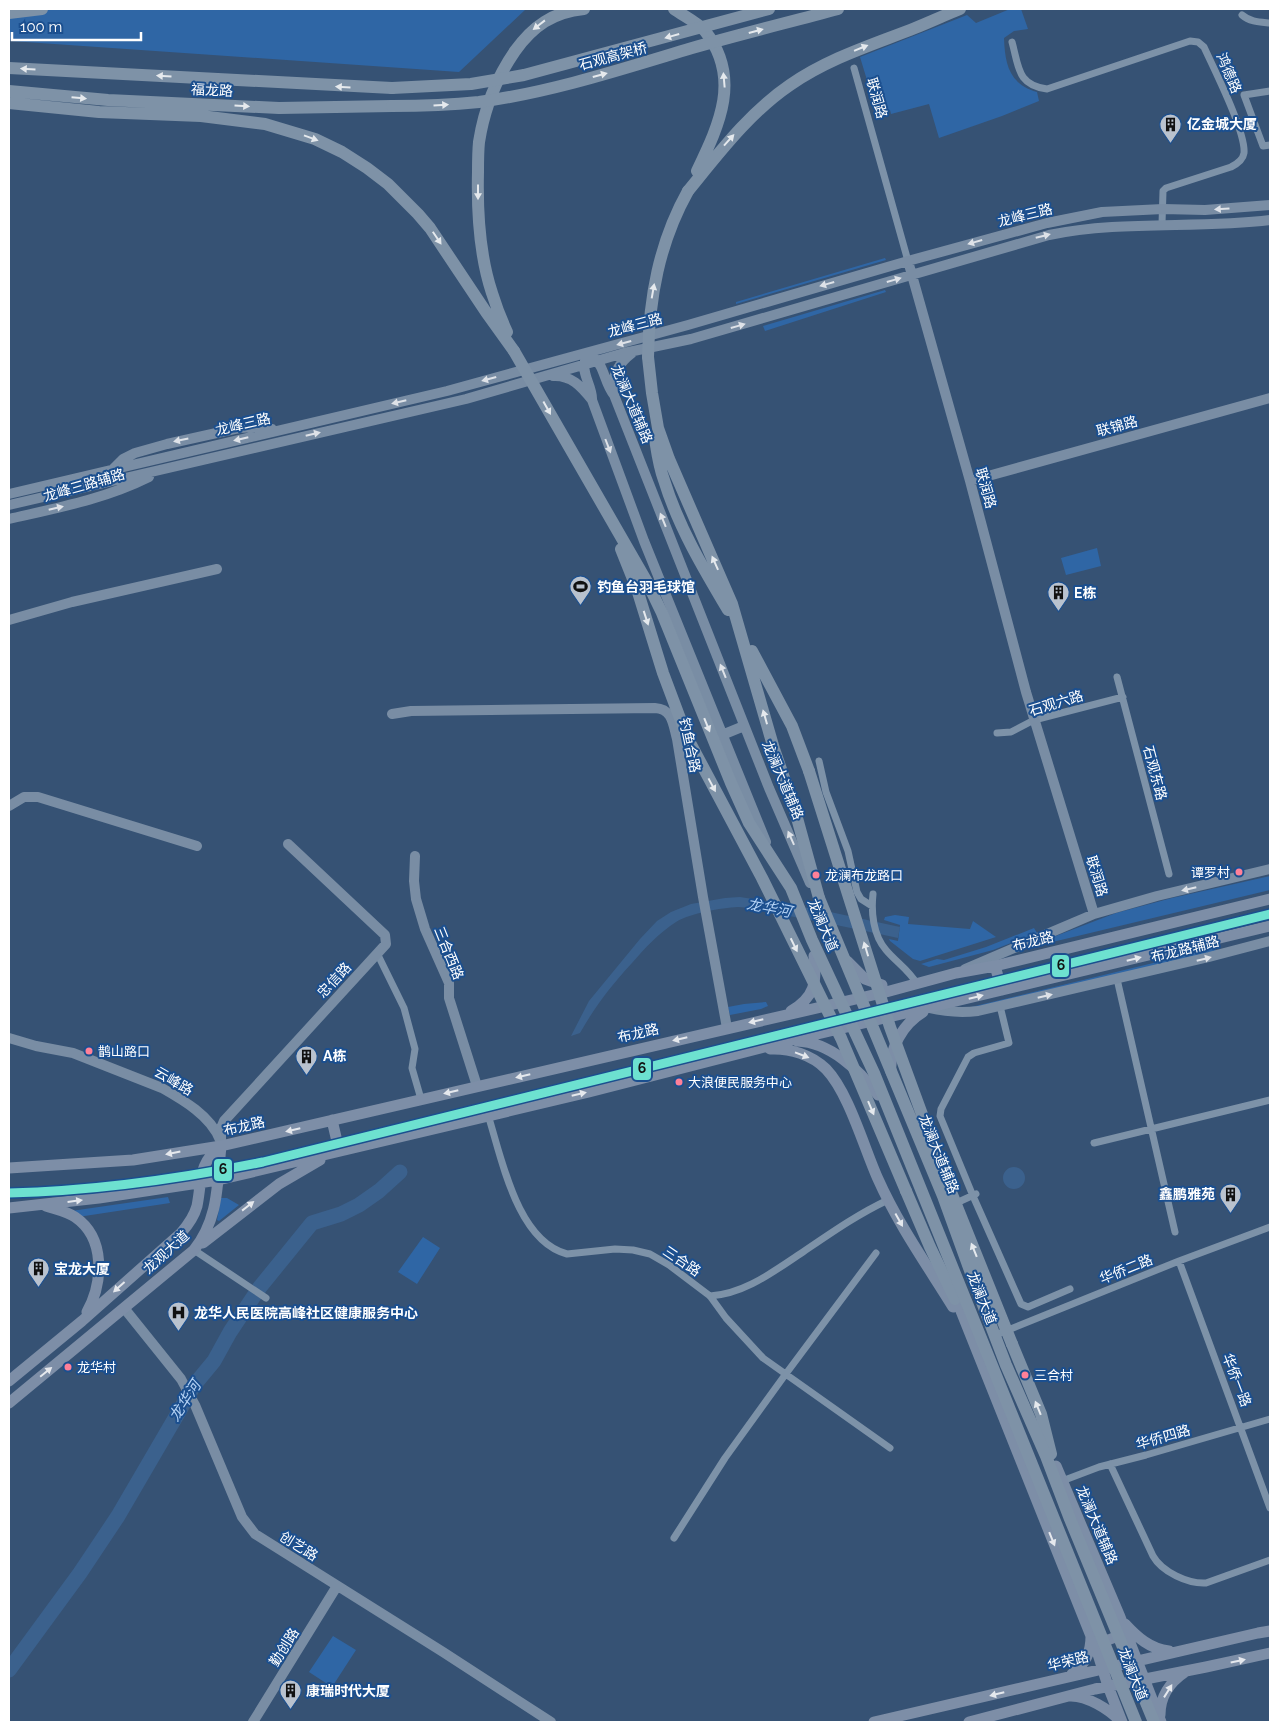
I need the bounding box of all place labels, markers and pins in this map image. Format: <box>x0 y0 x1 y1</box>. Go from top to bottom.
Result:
building icon: 亿金城大厦 <box>1159 112 1183 143</box>
place label: 亿金城大厦 <box>1187 116 1257 132</box>
sports icon: 钓鱼台羽毛球馆 <box>569 575 593 606</box>
place label: 钓鱼台羽毛球馆 <box>597 579 695 595</box>
building icon: E栋 <box>1046 581 1070 612</box>
place label: E栋 <box>1074 585 1096 601</box>
place label: 谭罗村 <box>1191 865 1230 880</box>
marker: 谭罗村 <box>1234 867 1244 877</box>
place label: 龙澜布龙路口 <box>825 868 903 883</box>
marker: 龙澜布龙路口 <box>811 870 821 880</box>
place label: 鹊山路口 <box>98 1044 150 1059</box>
building icon: A栋 <box>295 1044 319 1075</box>
marker: 鹊山路口 <box>84 1046 94 1056</box>
place label: A栋 <box>323 1048 346 1064</box>
place label: 大浪便民服务中心 <box>688 1075 792 1090</box>
marker: 大浪便民服务中心 <box>674 1077 684 1087</box>
building icon: 鑫鹏雅苑 <box>1219 1182 1243 1213</box>
place label: 鑫鹏雅苑 <box>1159 1186 1215 1202</box>
building icon: 宝龙大厦 <box>26 1257 50 1288</box>
place label: 宝龙大厦 <box>54 1261 110 1277</box>
hospital icon: 龙华人民医院高峰社区健康服务中心 <box>166 1301 190 1332</box>
place label: 龙华人民医院高峰社区健康服务中心 <box>194 1305 418 1321</box>
place label: 龙华村 <box>77 1360 116 1375</box>
marker: 龙华村 <box>63 1362 73 1372</box>
place label: 三合村 <box>1034 1368 1073 1383</box>
marker: 三合村 <box>1020 1370 1030 1380</box>
building icon: 康瑞时代大厦 <box>278 1679 302 1710</box>
place label: 康瑞时代大厦 <box>306 1683 390 1699</box>

